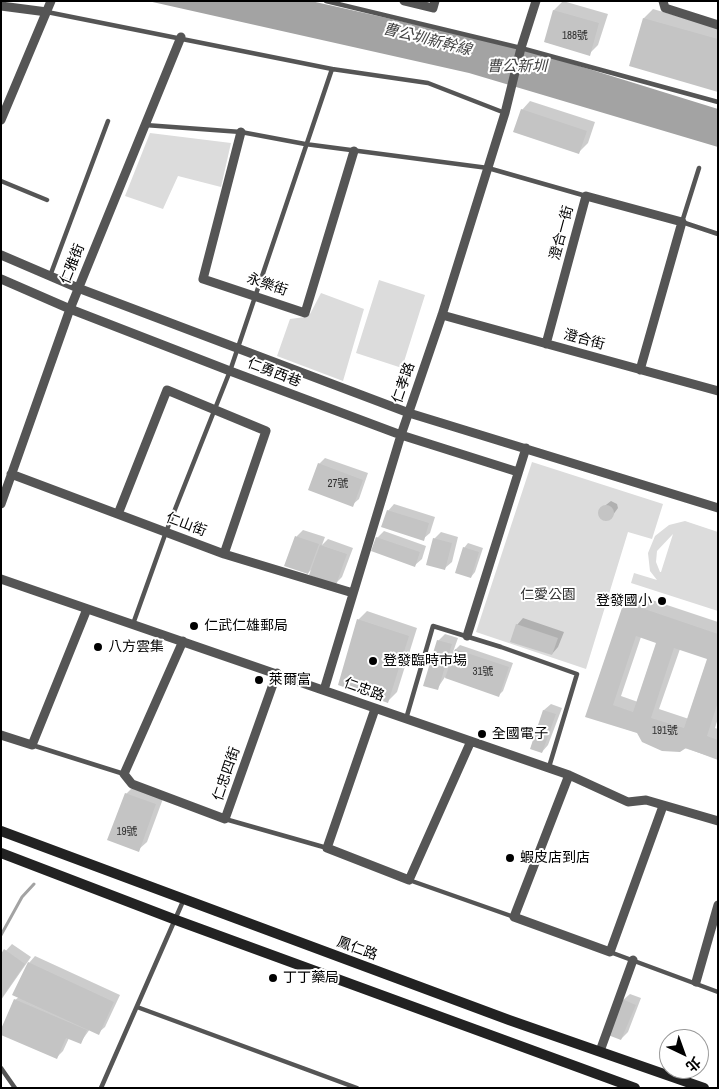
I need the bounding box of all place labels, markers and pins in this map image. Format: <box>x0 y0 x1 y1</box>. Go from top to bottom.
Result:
place label: 登發國小 <box>596 593 652 609</box>
marker: 登發國小 <box>656 595 668 607</box>
place label: 仁武仁雄郵局 <box>204 618 288 634</box>
marker: 仁武仁雄郵局 <box>188 620 200 632</box>
place label: 八方雲集 <box>108 639 164 655</box>
marker: 八方雲集 <box>92 641 104 653</box>
place label: 登發臨時市場 <box>383 653 467 669</box>
marker: 登發臨時市場 <box>367 655 379 667</box>
place label: 萊爾富 <box>269 672 311 688</box>
marker: 萊爾富 <box>253 674 265 686</box>
place label: 全國電子 <box>492 726 548 742</box>
marker: 全國電子 <box>476 728 488 740</box>
place label: 蝦皮店到店 <box>520 850 590 866</box>
marker: 蝦皮店到店 <box>504 852 516 864</box>
place label: 丁丁藥局 <box>283 970 339 986</box>
marker: 丁丁藥局 <box>267 972 279 984</box>

